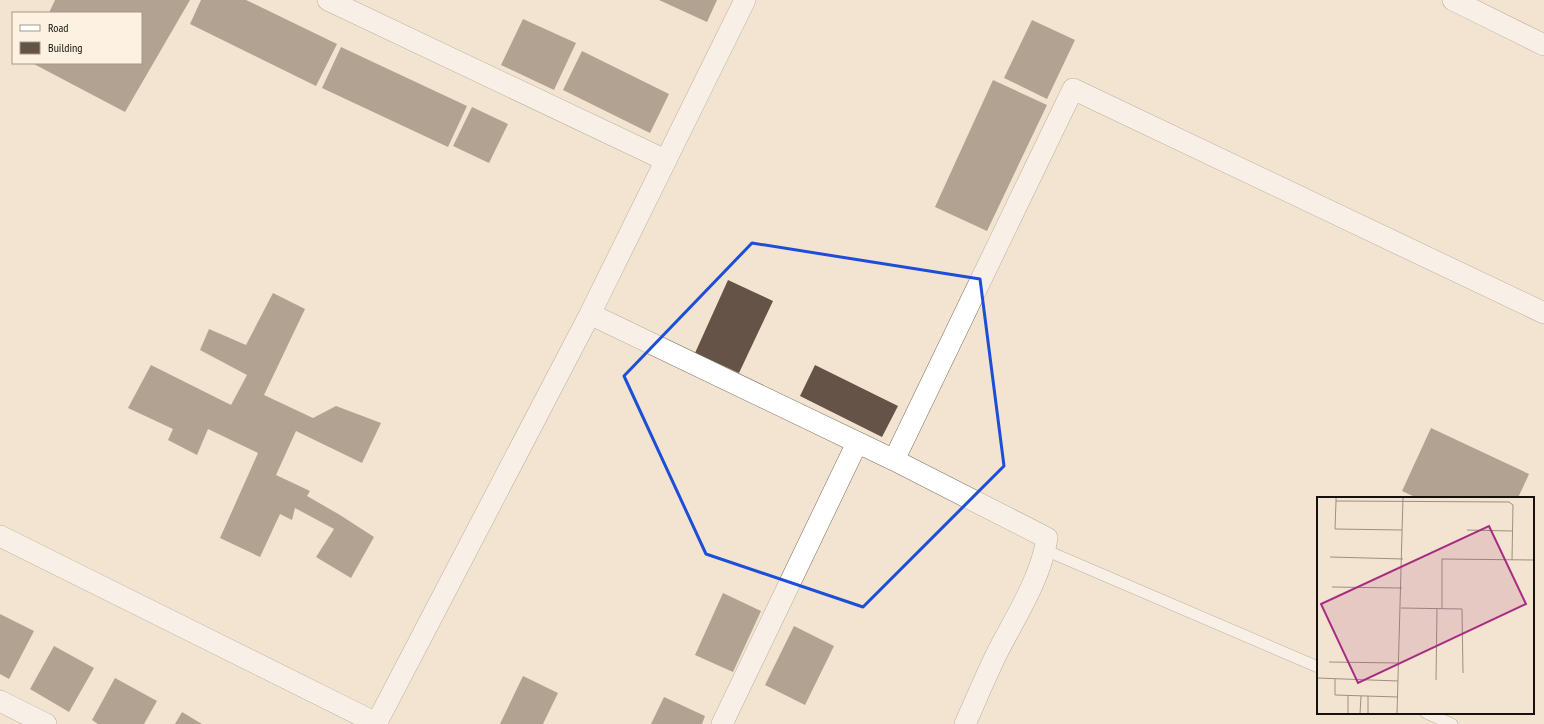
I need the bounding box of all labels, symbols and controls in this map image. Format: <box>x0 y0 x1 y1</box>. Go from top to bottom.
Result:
legend <box>12 12 142 64</box>
text: Road <box>48 20 68 35</box>
text: Building <box>48 40 83 55</box>
inset map <box>1317 497 1534 714</box>

